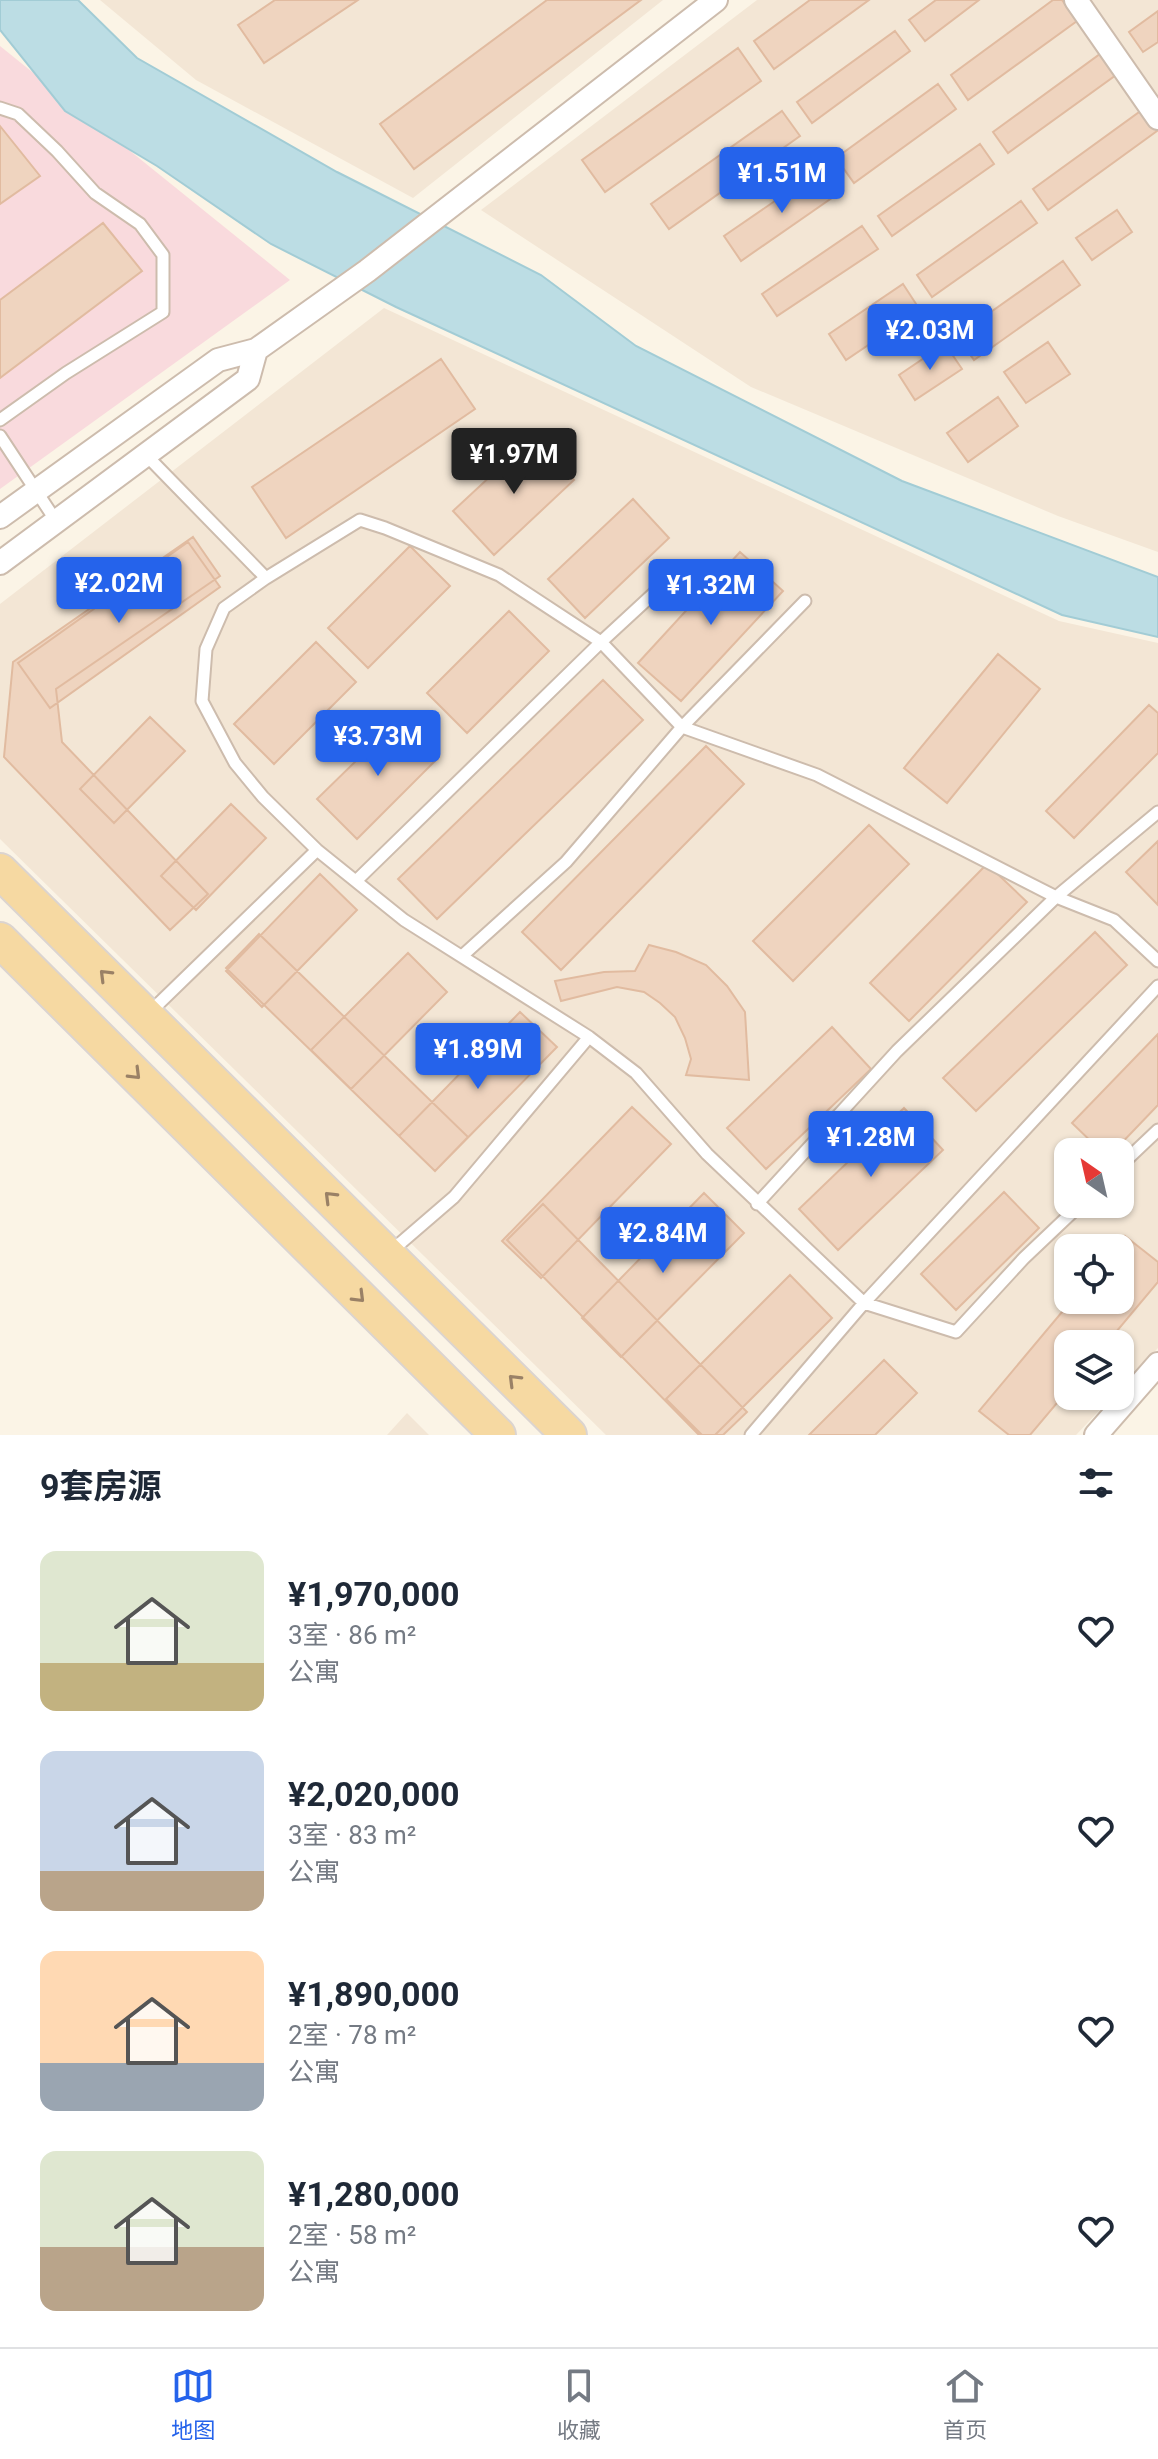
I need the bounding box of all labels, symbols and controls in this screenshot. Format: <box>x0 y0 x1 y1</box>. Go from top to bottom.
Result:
pin: ¥1.51M <box>717 147 847 215</box>
text: ¥1.51M <box>738 158 827 188</box>
pin: ¥2.03M <box>865 304 995 372</box>
text: ¥2.03M <box>886 315 975 345</box>
pin: ¥1.97M <box>449 428 579 496</box>
text: ¥1.97M <box>470 439 559 469</box>
pin: ¥2.02M <box>54 557 184 625</box>
pin: ¥1.32M <box>646 559 776 627</box>
text: ¥2.02M <box>75 568 164 598</box>
text: ¥1.32M <box>667 570 756 600</box>
pin: ¥3.73M <box>313 710 443 778</box>
text: ¥3.73M <box>334 721 423 751</box>
one-way arrow <box>100 970 114 984</box>
pin: ¥1.89M <box>413 1023 543 1091</box>
text: ¥1.89M <box>434 1034 523 1064</box>
one-way arrow <box>126 1065 140 1079</box>
pin: ¥1.28M <box>806 1111 936 1179</box>
text: ¥1.28M <box>827 1122 916 1152</box>
north arrow <box>1054 1138 1134 1218</box>
map controls <box>1054 1138 1134 1410</box>
one-way arrow <box>325 1192 339 1206</box>
pin: ¥2.84M <box>598 1207 728 1275</box>
text: ¥2.84M <box>619 1218 708 1248</box>
button: locate <box>1054 1234 1134 1314</box>
one-way arrow <box>350 1288 364 1302</box>
button: layers <box>1054 1330 1134 1410</box>
one-way arrow <box>509 1375 523 1389</box>
icon: filters <box>1074 1461 1118 1505</box>
text: 9套房源 <box>40 1466 162 1506</box>
text: ¥1,970,000 <box>288 1574 460 1614</box>
icon: home <box>104 1583 200 1679</box>
icon: heart <box>1074 1609 1118 1653</box>
text: 3室 · 86 m² <box>288 1620 416 1650</box>
text: 公寓 <box>288 1657 340 1687</box>
text: ¥2,020,000 <box>288 1774 460 1814</box>
icon: home <box>104 1783 200 1879</box>
icon: heart <box>1074 1809 1118 1853</box>
text: 3室 · 83 m² <box>288 1820 416 1850</box>
text: 公寓 <box>288 1857 340 1887</box>
text: ¥1,890,000 <box>288 1974 460 2014</box>
icon: home <box>104 1983 200 2079</box>
icon: heart <box>1074 2009 1118 2053</box>
text: 2室 · 78 m² <box>288 2020 416 2050</box>
text: 公寓 <box>288 2057 340 2087</box>
text: ¥1,280,000 <box>288 2174 460 2214</box>
icon: home <box>104 2183 200 2279</box>
icon: heart <box>1074 2209 1118 2253</box>
text: 2室 · 58 m² <box>288 2220 416 2250</box>
text: 公寓 <box>288 2257 340 2287</box>
tab: 地图 <box>171 2364 215 2444</box>
tab: 收藏 <box>557 2364 601 2444</box>
tab: 首页 <box>943 2364 987 2444</box>

